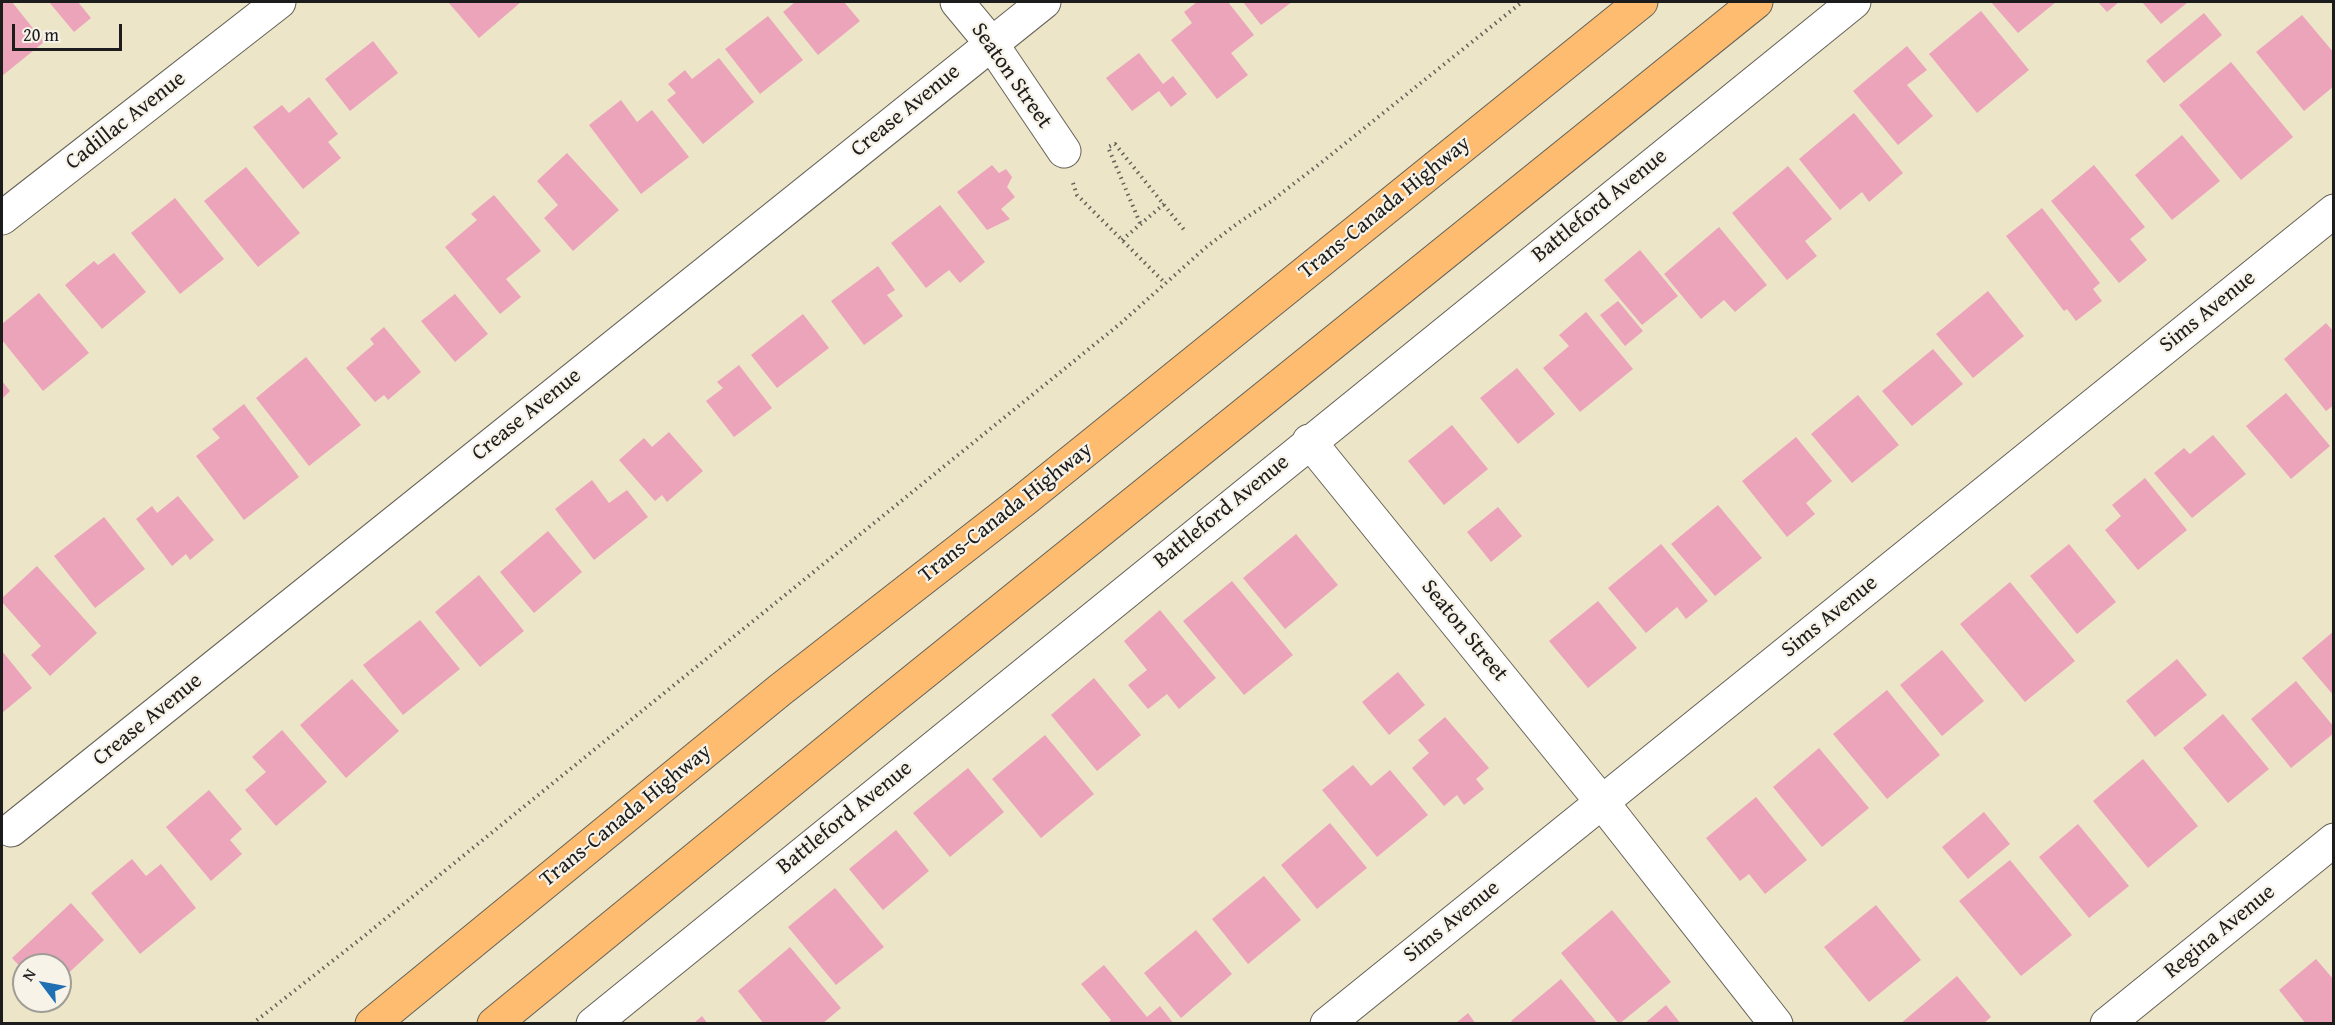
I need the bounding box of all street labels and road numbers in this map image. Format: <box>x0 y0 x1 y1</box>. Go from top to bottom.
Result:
street label: Seaton Street <box>965 18 1057 134</box>
street label: Crease Avenue <box>846 59 966 163</box>
street label: Cadillac Avenue <box>61 66 191 176</box>
street label: Trans-Canada Highway <box>1294 131 1476 285</box>
street label: Battleford Avenue <box>1527 143 1673 269</box>
street label: Sims Avenue <box>2155 265 2261 359</box>
street label: Crease Avenue <box>467 363 587 467</box>
street label: Trans-Canada Highway <box>914 437 1098 589</box>
street label: Battleford Avenue <box>1149 449 1295 575</box>
street label: Sims Avenue <box>1777 570 1883 664</box>
street label: Seaton Street <box>1415 575 1513 687</box>
street label: Crease Avenue <box>88 668 208 772</box>
street label: Trans-Canada Highway <box>535 739 717 893</box>
street label: Battleford Avenue <box>772 755 918 881</box>
street label: Sims Avenue <box>1399 875 1505 969</box>
street label: Regina Avenue <box>2159 879 2281 985</box>

